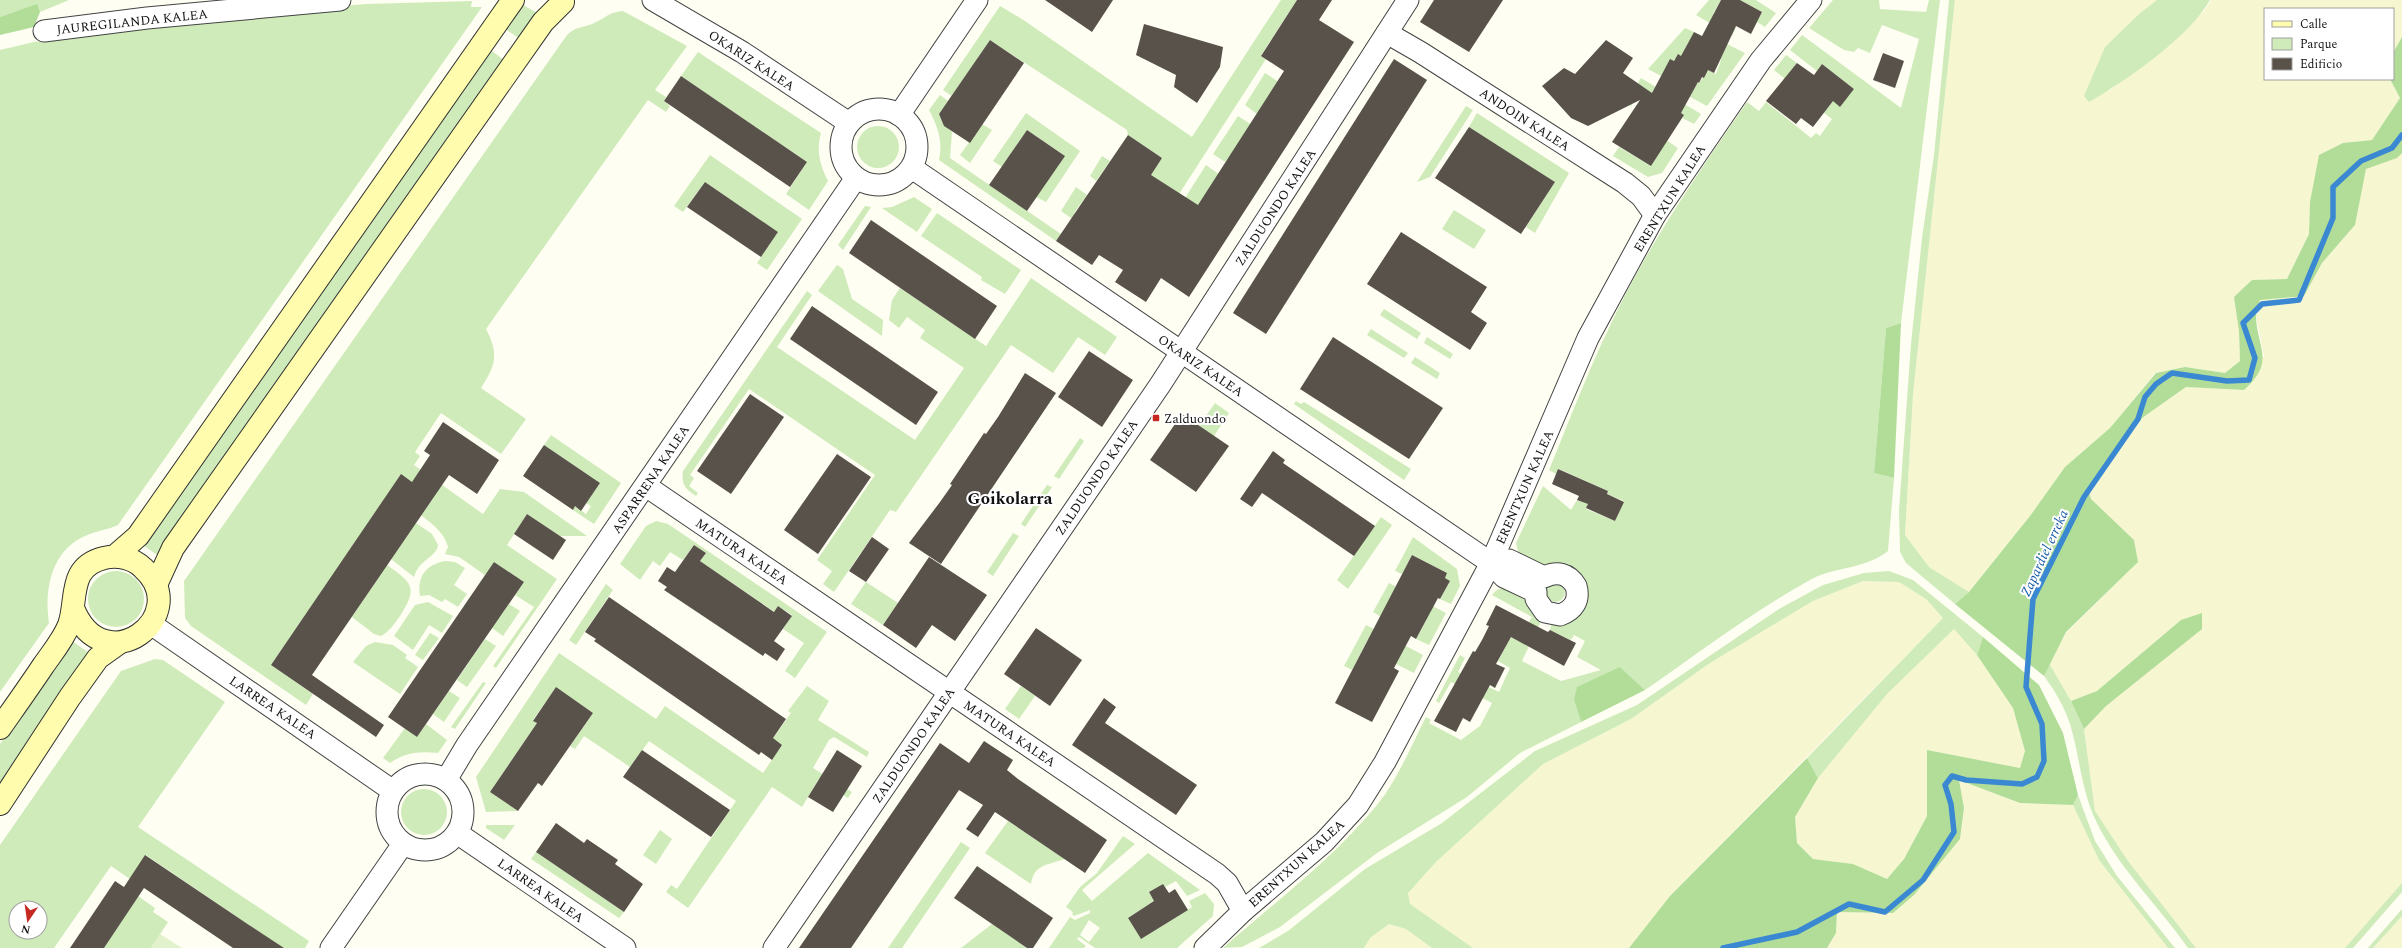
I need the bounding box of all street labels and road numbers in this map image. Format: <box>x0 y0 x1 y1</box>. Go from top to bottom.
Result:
street label: JAUREGILANDA KALEA <box>55 4 209 40</box>
street label: OKARIZ KALEA <box>704 25 799 96</box>
street label: ANDOIN KALEA <box>1475 83 1574 157</box>
street label: ERENTXUN KALEA <box>1629 141 1711 256</box>
street label: ZALDUONDO KALEA <box>1230 145 1321 270</box>
street label: OKARIZ KALEA <box>1154 330 1247 402</box>
street label: ZALDUONDO KALEA <box>1050 415 1143 540</box>
street label: ASPARRENA KALEA <box>607 421 695 538</box>
street label: ERENTXUN KALEA <box>1491 427 1559 548</box>
street label: MATURA KALEA <box>691 513 792 590</box>
street label: LARREA KALEA <box>225 671 320 745</box>
street label: ZALDUONDO KALEA <box>867 683 960 808</box>
street label: MATURA KALEA <box>959 695 1060 772</box>
street label: ERENTXUN KALEA <box>1244 815 1349 912</box>
street label: LARREA KALEA <box>493 854 588 928</box>

